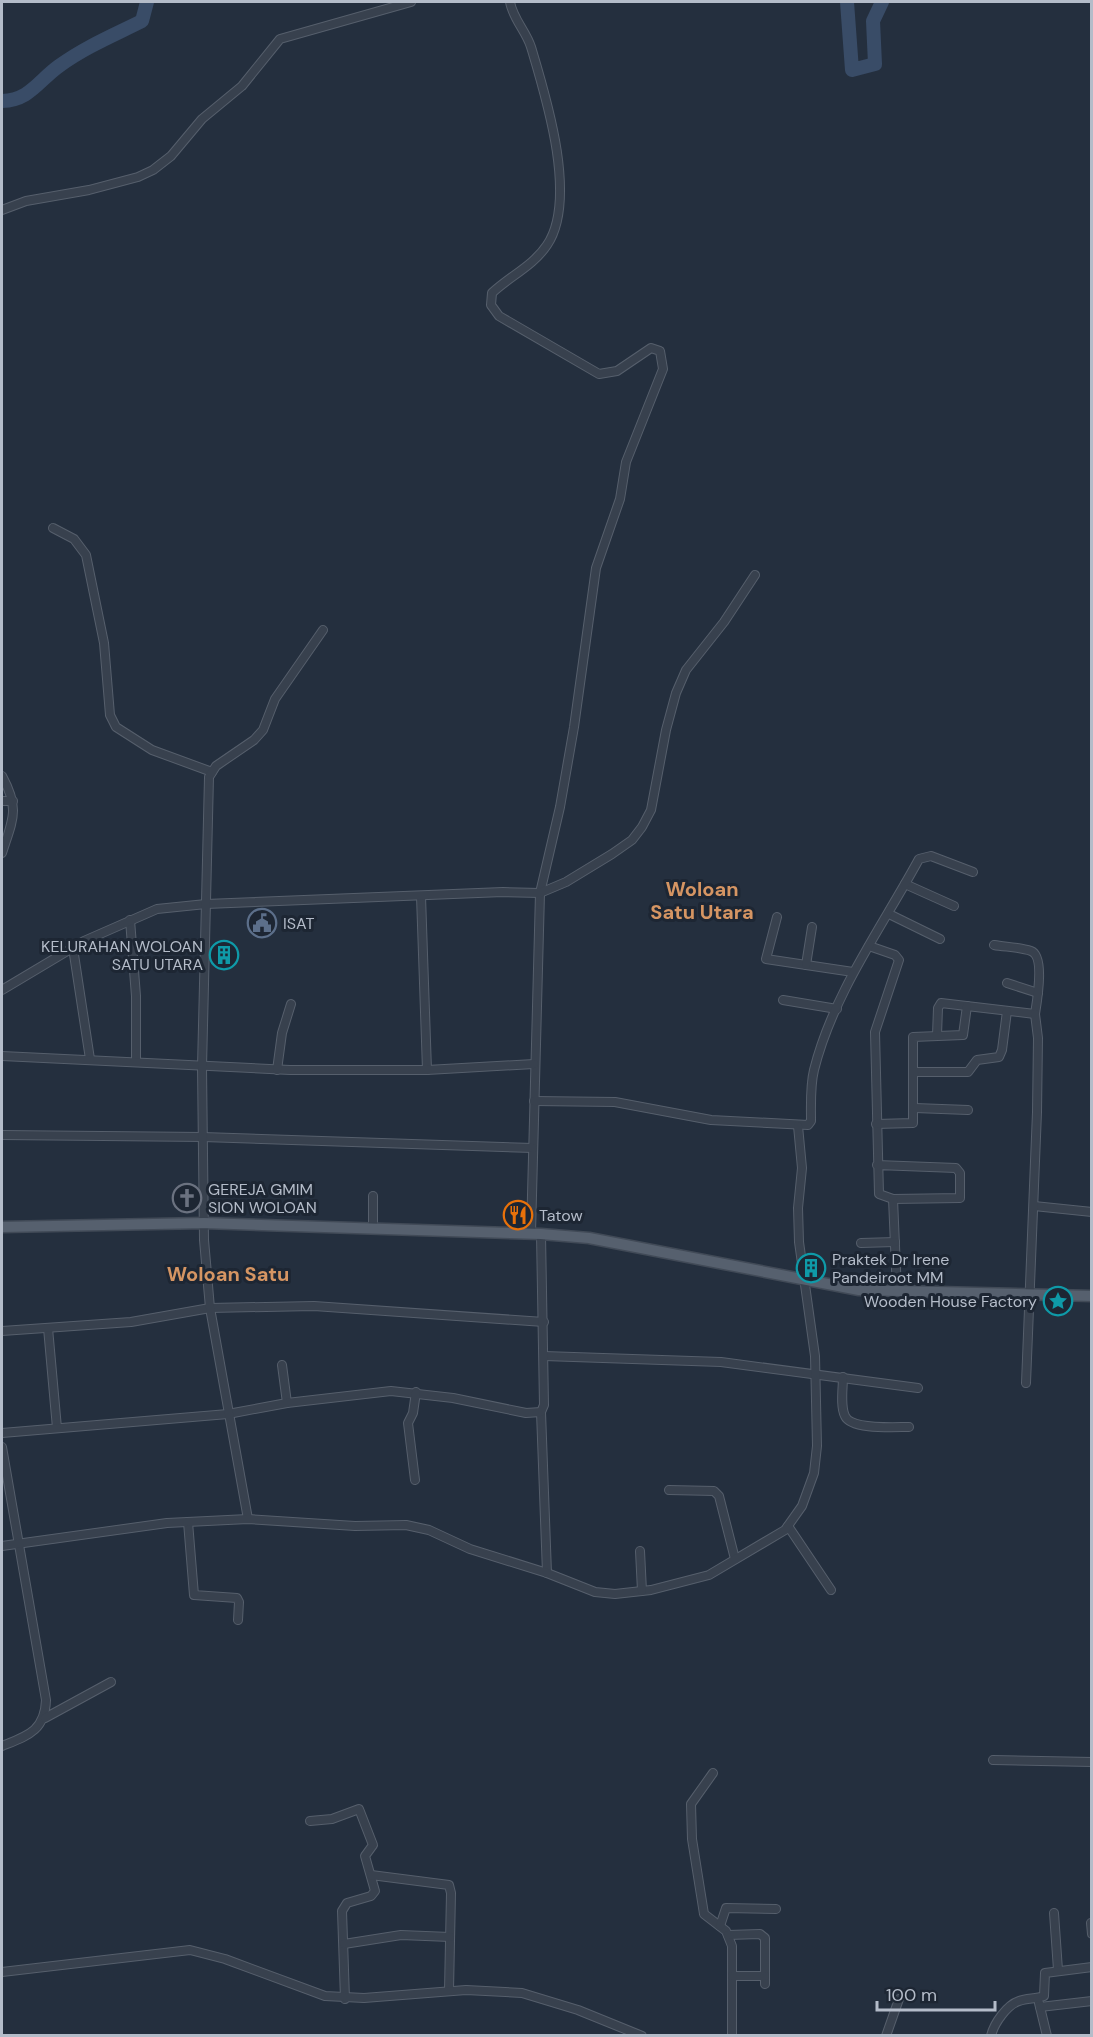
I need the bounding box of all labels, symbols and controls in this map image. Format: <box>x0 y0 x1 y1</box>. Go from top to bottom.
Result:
district label: Woloan Satu Utara <box>650 876 754 925</box>
public building icon: ISAT <box>246 907 278 939</box>
place label: ISAT <box>283 913 314 934</box>
place label: KELURAHAN WOLOAN SATU UTARA <box>41 936 203 975</box>
building icon: KELURAHAN WOLOAN SATU UTARA <box>208 939 240 971</box>
place label: GEREJA GMIM SION WOLOAN <box>208 1179 317 1218</box>
church icon: GEREJA GMIM SION WOLOAN <box>171 1182 203 1214</box>
restaurant icon: Tatow <box>502 1199 534 1231</box>
place label: Tatow <box>539 1205 583 1226</box>
place label: Praktek Dr Irene Pandeiroot MM <box>832 1249 949 1288</box>
building icon: Praktek Dr Irene Pandeiroot MM <box>795 1252 827 1284</box>
district label: Woloan Satu <box>167 1261 289 1287</box>
place icon: Wooden House Factory <box>1042 1285 1074 1317</box>
place label: Wooden House Factory <box>864 1291 1037 1312</box>
scale bar <box>877 1974 996 2012</box>
text: 100 m <box>886 1983 937 2007</box>

